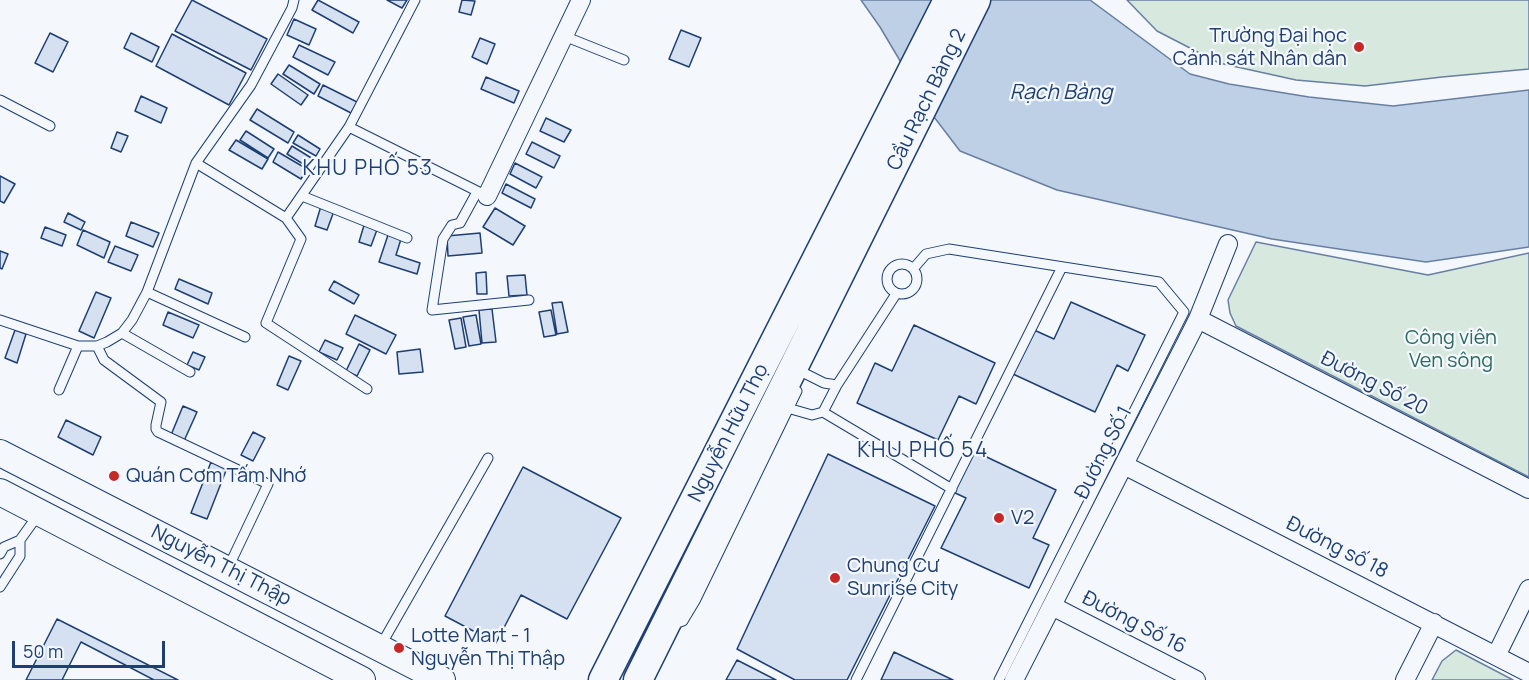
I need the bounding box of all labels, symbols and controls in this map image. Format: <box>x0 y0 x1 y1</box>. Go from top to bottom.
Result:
place label: Trường Đại học Cảnh sát Nhân dân <box>1173 24 1347 71</box>
street label: Cầu Rạch Bàng 2 <box>882 25 972 175</box>
marker: Trường Đại học Cảnh sát Nhân dân <box>1352 40 1366 54</box>
water label: Rạch Bàng <box>1010 80 1112 106</box>
district label: KHU PHỐ 53 <box>303 156 433 182</box>
park label: Công viên Ven sông <box>1405 326 1497 373</box>
street label: Đường Số 20 <box>1316 347 1432 421</box>
street label: Nguyễn Hữu Thọ <box>684 360 774 506</box>
street label: Đường Số 1 <box>1070 403 1138 503</box>
district label: KHU PHỐ 54 <box>857 438 989 464</box>
place label: Quán Cơm Tấm Nhớ <box>126 464 307 488</box>
marker: Quán Cơm Tấm Nhớ <box>107 469 121 483</box>
place label: V2 <box>1011 506 1034 530</box>
marker: V2 <box>992 511 1006 525</box>
street label: Đường số 18 <box>1282 512 1392 584</box>
street label: Nguyễn Thị Thập <box>147 520 295 612</box>
place label: Chung Cư Sunrise City <box>847 554 958 601</box>
marker: Chung Cư Sunrise City <box>828 571 842 585</box>
street label: Đường Số 16 <box>1078 587 1190 659</box>
place label: Lotte Mart - 1 Nguyễn Thị Thập <box>411 624 565 671</box>
scale bar <box>15 629 168 667</box>
text: 50 m <box>23 639 63 663</box>
marker: Lotte Mart - 1 Nguyễn Thị Thập <box>392 641 406 655</box>

